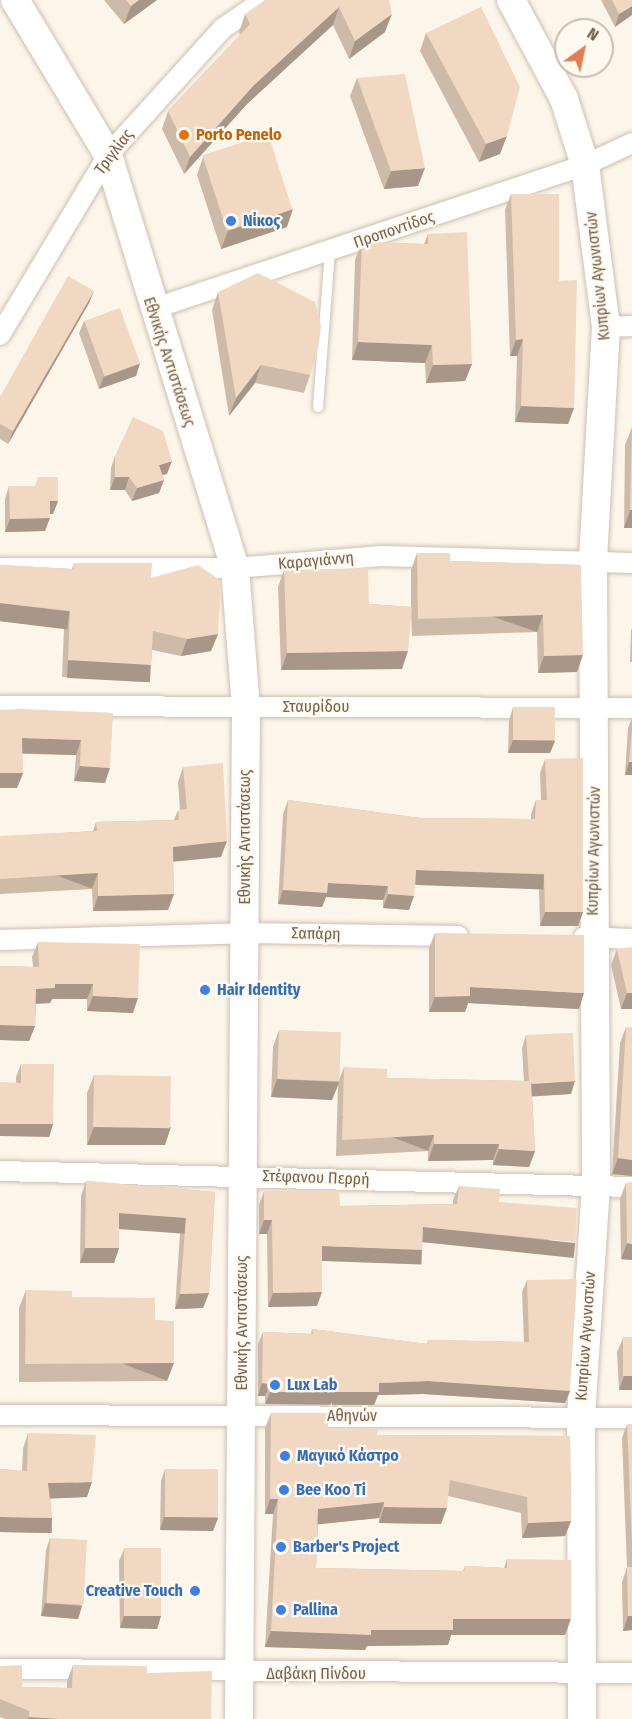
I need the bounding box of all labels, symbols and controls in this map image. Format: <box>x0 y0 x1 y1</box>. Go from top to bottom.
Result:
north arrow <box>554 18 614 78</box>
text: N <box>584 24 602 45</box>
street label: Τριγλίας <box>91 125 137 179</box>
place label: Porto Penelo <box>196 125 282 145</box>
marker: Porto Penelo <box>177 128 191 142</box>
street label: Προποντίδος <box>351 207 437 253</box>
place label: Νίκος <box>243 211 280 231</box>
street label: Κυπρίων Αγωνιστών <box>582 211 614 341</box>
marker: Νίκος <box>224 214 238 228</box>
street label: Εθνικής Αντιστάσεως <box>139 295 199 429</box>
street label: Καραγιάννη <box>277 548 355 574</box>
street label: Σταυρίδου <box>283 697 349 717</box>
street label: Εθνικής Αντιστάσεως <box>235 769 255 905</box>
street label: Κυπρίων Αγωνιστών <box>583 786 605 916</box>
street label: Σαπάρη <box>291 924 341 944</box>
place label: Hair Identity <box>217 980 300 1000</box>
marker: Hair Identity <box>198 983 212 997</box>
street label: Στέφανου Περρή <box>262 1167 370 1189</box>
street label: Εθνικής Αντιστάσεως <box>232 1255 252 1391</box>
street label: Κυπρίων Αγωνιστών <box>572 1271 600 1401</box>
place label: Lux Lab <box>287 1375 337 1395</box>
marker: Lux Lab <box>268 1378 282 1392</box>
street label: Αθηνών <box>327 1406 377 1426</box>
place label: Μαγικό Κάστρο <box>297 1446 399 1466</box>
marker: Μαγικό Κάστρο <box>278 1449 292 1463</box>
place label: Bee Koo Ti <box>296 1480 366 1500</box>
marker: Bee Koo Ti <box>277 1483 291 1497</box>
place label: Barber's Project <box>293 1537 399 1557</box>
marker: Barber's Project <box>274 1540 288 1554</box>
place label: Creative Touch <box>86 1581 183 1601</box>
marker: Creative Touch <box>188 1584 202 1598</box>
place label: Pallina <box>293 1600 338 1620</box>
marker: Pallina <box>274 1603 288 1617</box>
street label: Δαβάκη Πίνδου <box>266 1664 366 1684</box>

